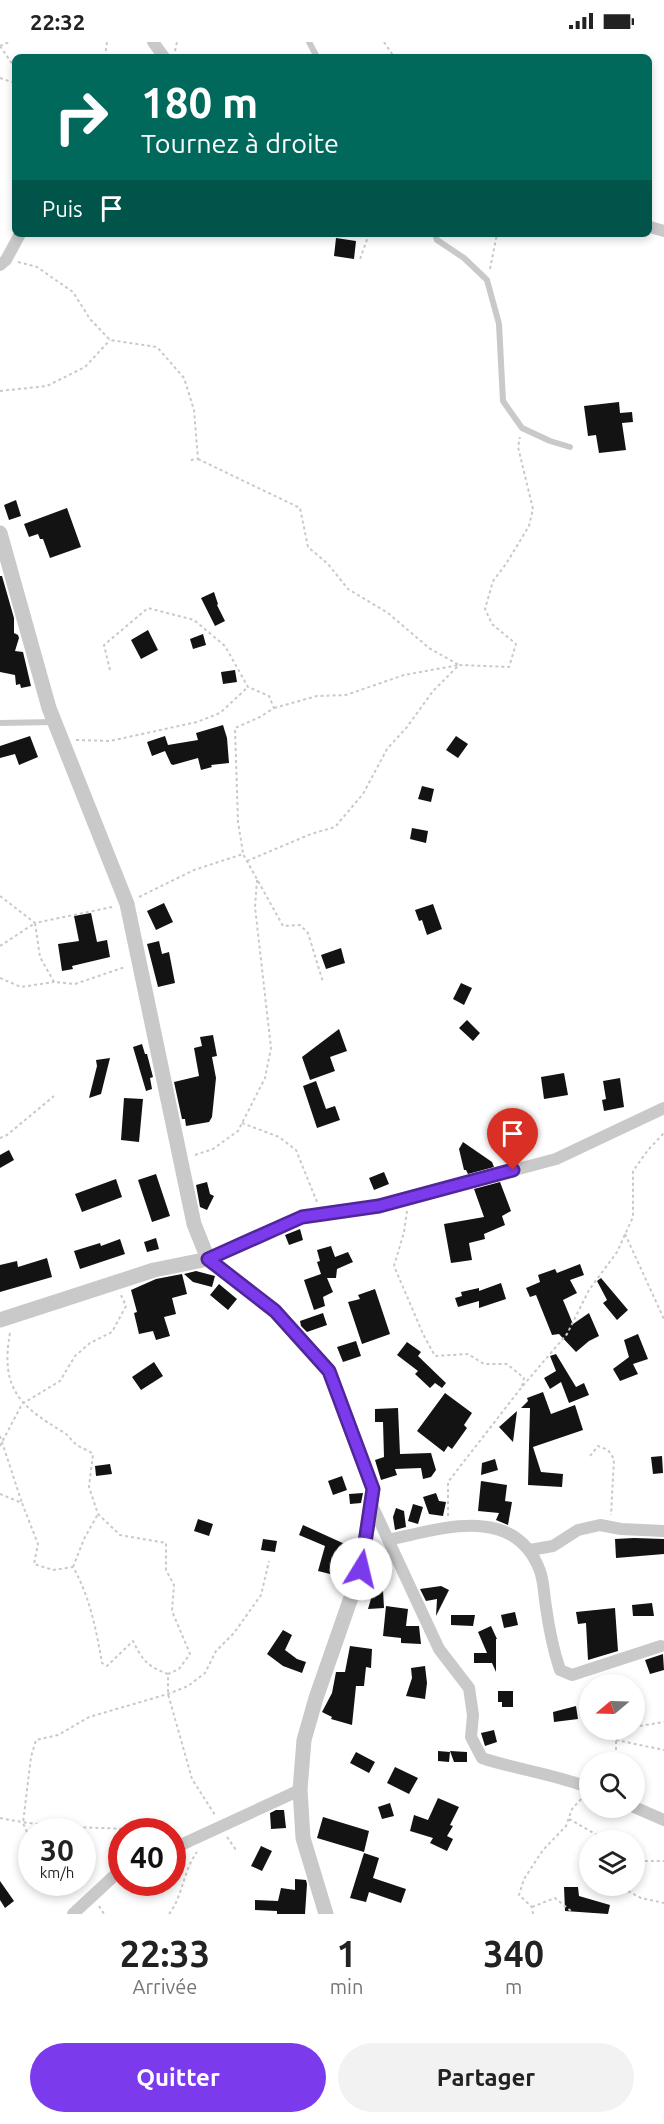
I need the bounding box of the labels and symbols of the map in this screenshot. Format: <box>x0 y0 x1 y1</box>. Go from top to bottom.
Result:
pin <box>487 1108 538 1170</box>
position arrow <box>329 1537 393 1601</box>
north arrow <box>579 1674 645 1740</box>
speed limit sign: 40 <box>108 1818 186 1896</box>

